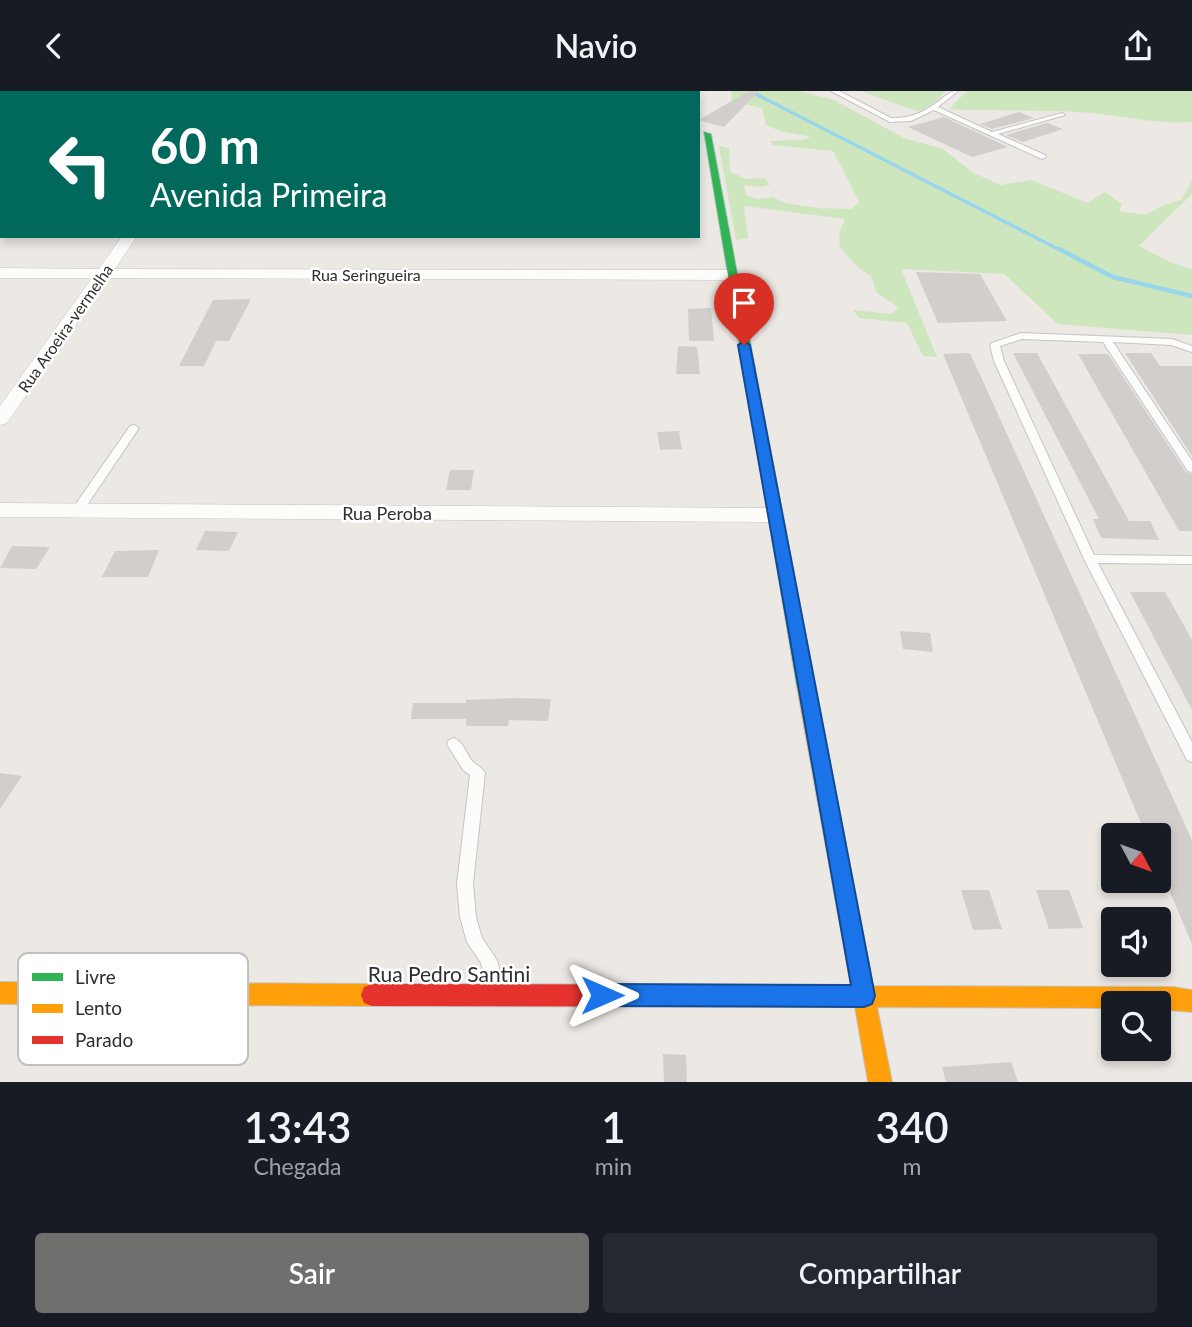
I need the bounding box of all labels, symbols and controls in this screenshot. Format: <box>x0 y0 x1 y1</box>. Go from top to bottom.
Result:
text: Navio <box>555 26 637 65</box>
icon: back <box>35 27 73 65</box>
icon: share <box>1119 27 1157 65</box>
text: 60 m <box>150 116 260 174</box>
icon: left <box>35 119 126 210</box>
text: Avenida Primeira <box>150 175 387 214</box>
street label: Rua Aroeira-vermelha <box>14 260 116 396</box>
street label: Rua Seringueira <box>311 265 421 284</box>
pin <box>714 273 774 345</box>
icon: arrive <box>725 284 763 322</box>
street label: Rua Peroba <box>342 502 432 524</box>
north arrow <box>1101 823 1171 893</box>
map controls <box>1101 823 1171 1061</box>
button: sound <box>1101 907 1171 977</box>
legend <box>18 953 248 1065</box>
position arrow <box>565 958 639 1032</box>
street label: Rua Pedro Santini <box>368 961 530 986</box>
text: Livre <box>75 965 116 988</box>
button: search <box>1101 991 1171 1061</box>
text: Lento <box>75 996 122 1019</box>
text: Parado <box>75 1028 133 1051</box>
text: 13:43 <box>243 1102 351 1152</box>
text: 1 <box>601 1102 626 1152</box>
text: 340 <box>876 1102 949 1152</box>
text: Chegada <box>253 1152 341 1180</box>
text: min <box>595 1152 632 1180</box>
text: m <box>903 1152 922 1180</box>
button: Sair <box>35 1233 589 1313</box>
button: Compartilhar <box>603 1233 1157 1313</box>

